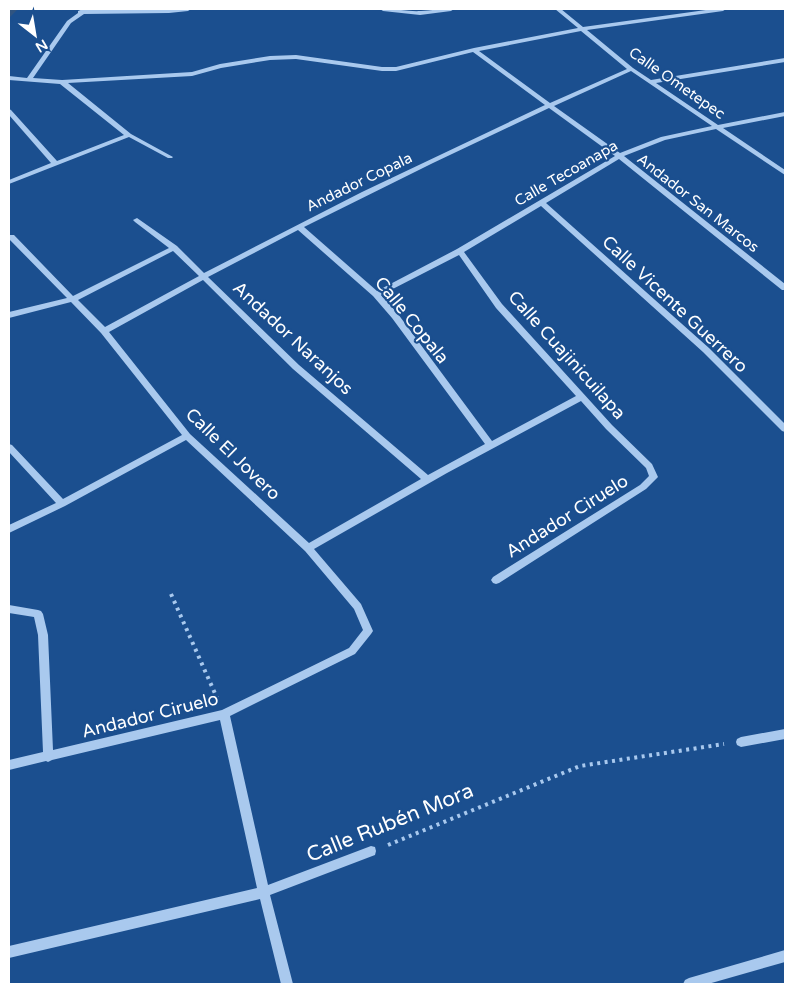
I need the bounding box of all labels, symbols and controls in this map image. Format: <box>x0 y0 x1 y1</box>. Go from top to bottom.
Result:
north arrow <box>10 10 60 60</box>
text: N <box>32 36 51 56</box>
street label: Calle Ometepec <box>626 43 728 123</box>
street label: Calle Tecoanapa <box>511 136 621 210</box>
street label: Andador Copala <box>303 149 415 215</box>
street label: Andador San Marcos <box>633 150 763 256</box>
street label: Calle Vicente Guerrero <box>598 231 753 377</box>
street label: Calle Copala <box>370 272 454 368</box>
street label: Andador Naranjos <box>228 277 358 399</box>
street label: Calle Cuajinicuilapa <box>503 286 631 424</box>
street label: Calle El Jovero <box>181 403 285 505</box>
street label: Andador Ciruelo <box>502 470 632 562</box>
street label: Andador Ciruelo <box>79 687 221 743</box>
street label: Calle Rubén Mora <box>303 778 477 868</box>

